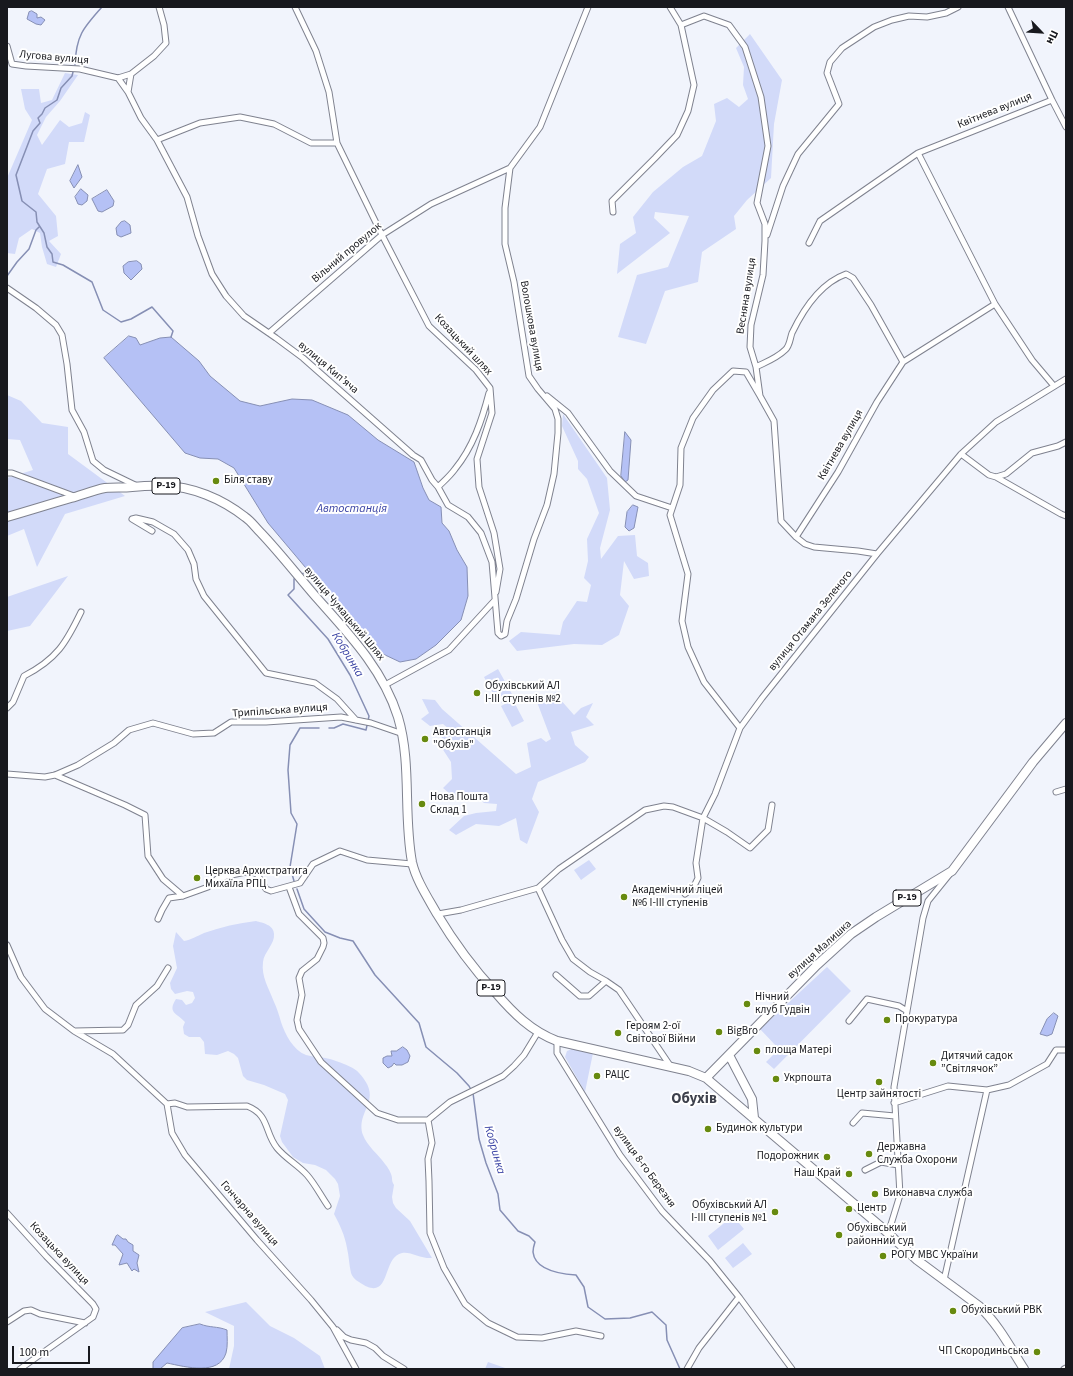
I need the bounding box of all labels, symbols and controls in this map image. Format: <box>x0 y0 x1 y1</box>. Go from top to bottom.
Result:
north arrow <box>1021 12 1061 52</box>
text: Пн <box>1043 28 1062 47</box>
street label: Лугова вулиця <box>19 48 89 68</box>
street label: Квітнева вулиця <box>956 90 1034 132</box>
street label: Вільний провулок <box>309 220 385 286</box>
street label: Весняна вулиця <box>734 257 760 335</box>
street label: Волошкова вулиця <box>517 280 545 372</box>
street label: Козацький шлях <box>431 312 495 378</box>
street label: вулиця Кипʼяча <box>295 339 361 397</box>
street label: Квітнева вулиця <box>815 407 867 483</box>
place label: Біля ставу <box>224 474 273 488</box>
marker: Біля ставу <box>211 476 221 486</box>
road number: Р-19 <box>152 478 180 494</box>
water label: Автостанція <box>317 502 387 516</box>
street label: вулиця Чумацький Шлях <box>301 564 387 664</box>
street label: вулиця Отамана Зеленого <box>766 568 856 674</box>
water label: Кобринка <box>328 630 366 680</box>
place label: Обухівський АЛ І-ІІІ ступенів №2 <box>485 680 561 706</box>
marker: Обухівський АЛ І-ІІІ ступенів №2 <box>472 688 482 698</box>
street label: Трипільська вулиця <box>232 701 328 721</box>
place label: Автостанція "Обухів" <box>433 726 491 752</box>
marker: Автостанція "Обухів" <box>420 734 430 744</box>
place label: Нова Пошта Склад 1 <box>430 791 488 817</box>
marker: Нова Пошта Склад 1 <box>417 799 427 809</box>
place label: Церква Архистратига Михаїла РПЦ <box>205 865 308 891</box>
marker: Церква Архистратига Михаїла РПЦ <box>192 873 202 883</box>
place label: Академічний ліцей №6 І-ІІІ ступенів <box>632 884 723 910</box>
road number: Р-19 <box>893 890 921 906</box>
marker: Академічний ліцей №6 І-ІІІ ступенів <box>619 892 629 902</box>
street label: вулиця Малишка <box>785 918 855 982</box>
road number: Р-19 <box>477 980 505 996</box>
place label: Нічний клуб Гудвін <box>755 991 810 1017</box>
marker: Нічний клуб Гудвін <box>742 999 752 1009</box>
place label: Прокуратура <box>895 1013 958 1027</box>
marker: Прокуратура <box>882 1015 892 1025</box>
place label: Героям 2-ої Світової Війни <box>626 1020 696 1046</box>
place label: BigBro <box>727 1025 758 1039</box>
marker: BigBro <box>714 1027 724 1037</box>
marker: Героям 2-ої Світової Війни <box>613 1028 623 1038</box>
place label: площа Матері <box>765 1044 832 1058</box>
marker: площа Матері <box>752 1046 762 1056</box>
place label: Дитячий садок ”Світлячок” <box>941 1050 1013 1076</box>
marker: Дитячий садок ”Світлячок” <box>928 1058 938 1068</box>
place label: РАЦС <box>605 1069 630 1083</box>
marker: РАЦС <box>592 1071 602 1081</box>
place label: Укрпошта <box>784 1072 832 1086</box>
marker: Укрпошта <box>771 1074 781 1084</box>
marker: Центр зайнятості <box>874 1077 884 1087</box>
place label: Центр зайнятості <box>837 1088 921 1102</box>
district label: Обухів <box>671 1091 717 1109</box>
place label: Будинок культури <box>716 1122 802 1136</box>
street label: вулиця 8-го Березня <box>610 1123 678 1211</box>
water label: Кобринка <box>480 1124 508 1176</box>
marker: Будинок культури <box>703 1124 713 1134</box>
place label: Державна Служба Охорони <box>877 1141 958 1167</box>
marker: Державна Служба Охорони <box>864 1149 874 1159</box>
place label: Подорожник <box>757 1150 819 1164</box>
marker: Подорожник <box>822 1152 832 1162</box>
place label: Наш Край <box>794 1167 841 1181</box>
marker: Наш Край <box>844 1169 854 1179</box>
street label: Гончарна вулиця <box>217 1179 281 1249</box>
place label: Виконавча служба <box>883 1187 972 1201</box>
marker: Виконавча служба <box>870 1189 880 1199</box>
place label: Обухівський АЛ І-ІІІ ступенів №1 <box>691 1199 767 1225</box>
place label: Центр <box>857 1202 887 1216</box>
marker: Центр <box>844 1204 854 1214</box>
marker: Обухівський АЛ І-ІІІ ступенів №1 <box>770 1207 780 1217</box>
street label: Козацька вулиця <box>26 1220 92 1288</box>
place label: Обухівський районний суд <box>847 1222 914 1248</box>
marker: Обухівський районний суд <box>834 1230 844 1240</box>
place label: РОГУ МВС України <box>891 1249 978 1263</box>
marker: РОГУ МВС України <box>878 1251 888 1261</box>
place label: Обухівський РВК <box>961 1304 1042 1318</box>
marker: Обухівський РВК <box>948 1306 958 1316</box>
scale bar <box>14 1338 92 1364</box>
text: 100 m <box>19 1344 49 1361</box>
place label: ЧП Скородиньська <box>939 1345 1029 1359</box>
marker: ЧП Скородиньська <box>1032 1347 1042 1357</box>

